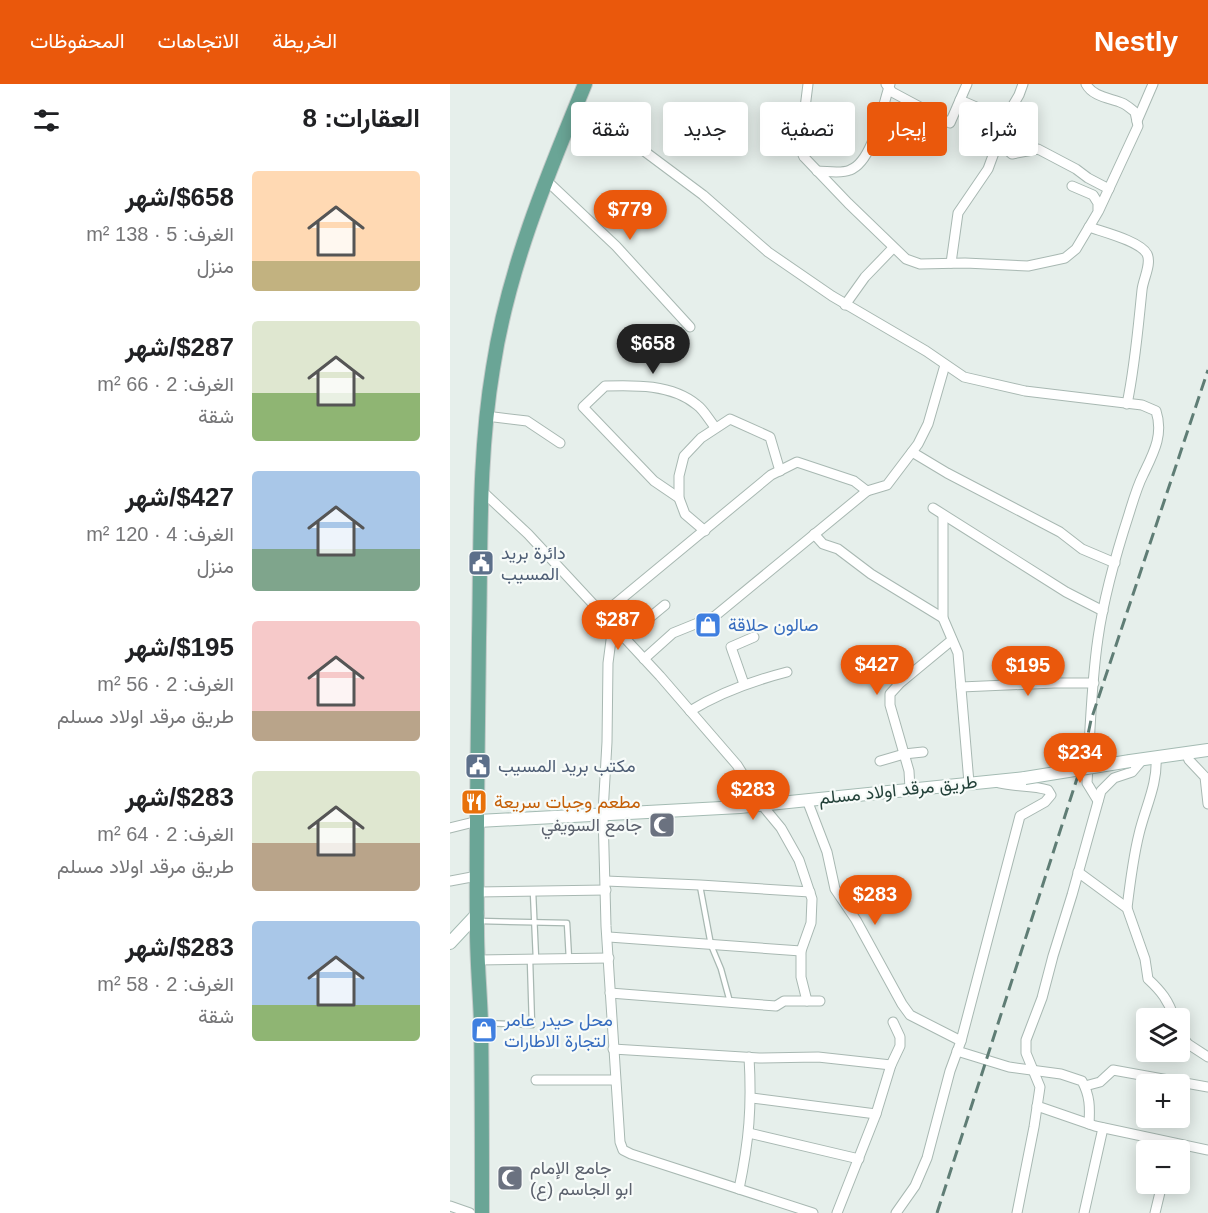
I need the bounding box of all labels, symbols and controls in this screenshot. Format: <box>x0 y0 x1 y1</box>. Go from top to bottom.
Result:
text: Nestly <box>1094 26 1178 57</box>
text: المحفوظات <box>30 29 125 52</box>
text: الاتجاهات <box>158 29 239 52</box>
text: الخريطة <box>272 29 337 52</box>
chip: شقة <box>571 102 651 156</box>
chip: جديد <box>663 102 748 156</box>
chip: تصفية <box>760 102 855 156</box>
chip: إيجار <box>867 102 947 156</box>
chip: شراء <box>959 102 1038 156</box>
text: العقارات: 8 <box>302 103 420 133</box>
icon: filters <box>30 104 63 137</box>
text: $658/شهر <box>125 182 234 212</box>
pin: $779 <box>594 190 666 241</box>
icon: home <box>300 195 372 267</box>
text: $779 <box>608 198 652 220</box>
text: الغرف: 5 · 138 m² <box>86 223 234 245</box>
text: منزل <box>197 255 234 277</box>
pin: $658 <box>617 324 689 375</box>
text: $287/شهر <box>125 332 234 362</box>
text: $658 <box>631 332 675 354</box>
icon: home <box>300 345 372 417</box>
text: الغرف: 2 · 66 m² <box>97 373 234 395</box>
text: شقة <box>198 405 234 427</box>
text: $427/شهر <box>125 482 234 512</box>
icon: home <box>300 495 372 567</box>
text: الغرف: 4 · 120 m² <box>86 523 234 545</box>
place label: دائرة بريد المسيب <box>501 543 566 584</box>
public building icon: دائرة بريد المسيب <box>466 548 496 578</box>
text: منزل <box>197 555 234 577</box>
pin: $287 <box>582 600 654 651</box>
text: $287 <box>596 608 640 630</box>
shop icon: صالون حلاقة <box>693 610 723 640</box>
place label: صالون حلاقة <box>728 615 819 636</box>
text: $195/شهر <box>125 632 234 662</box>
icon: home <box>300 645 372 717</box>
pin: $427 <box>841 645 913 696</box>
pin: $195 <box>992 646 1064 697</box>
text: $427 <box>855 653 899 675</box>
text: $195 <box>1006 654 1050 676</box>
text: الغرف: 2 · 56 m² <box>97 673 234 695</box>
text: طريق مرقد اولاد مسلم <box>57 705 234 727</box>
pin: $234 <box>1044 733 1116 784</box>
text: $234 <box>1058 741 1102 763</box>
public building icon: مكتب بريد المسيب <box>463 751 493 781</box>
place label: مكتب بريد المسيب <box>498 756 636 777</box>
pin: $283 <box>717 770 789 821</box>
street label: طريق مرقد اولاد مسلم <box>818 772 978 810</box>
text: $283 <box>731 778 775 800</box>
text: $283/شهر <box>125 782 234 812</box>
restaurant icon: مطعم وجبات سريعة <box>459 787 489 817</box>
place label: مطعم وجبات سريعة <box>494 792 641 814</box>
icon: home <box>300 795 372 867</box>
mosque icon: جامع السويفي <box>647 810 677 840</box>
place label: جامع السويفي <box>541 815 642 840</box>
text: الغرف: 2 · 64 m² <box>97 823 234 845</box>
text: طريق مرقد اولاد مسلم <box>57 855 234 877</box>
pin: $283 <box>839 875 911 926</box>
text: $283 <box>853 883 897 905</box>
text: $283/شهر <box>125 932 234 962</box>
icon: home <box>300 945 372 1017</box>
text: الغرف: 2 · 58 m² <box>97 973 234 995</box>
text: شقة <box>198 1005 234 1027</box>
map controls <box>1136 1008 1190 1194</box>
button: layers <box>1136 1008 1190 1062</box>
place label: محل حيدر عامر لتجارة الاطارات <box>503 1010 613 1052</box>
shop icon: محل حيدر عامر لتجارة الاطارات <box>469 1015 499 1045</box>
button: + <box>1136 1074 1190 1128</box>
button: − <box>1136 1140 1190 1194</box>
place label: جامع الإمام ابو الجاسم (ع) <box>530 1158 633 1201</box>
mosque icon: جامع الإمام ابو الجاسم (ع) <box>495 1163 525 1193</box>

